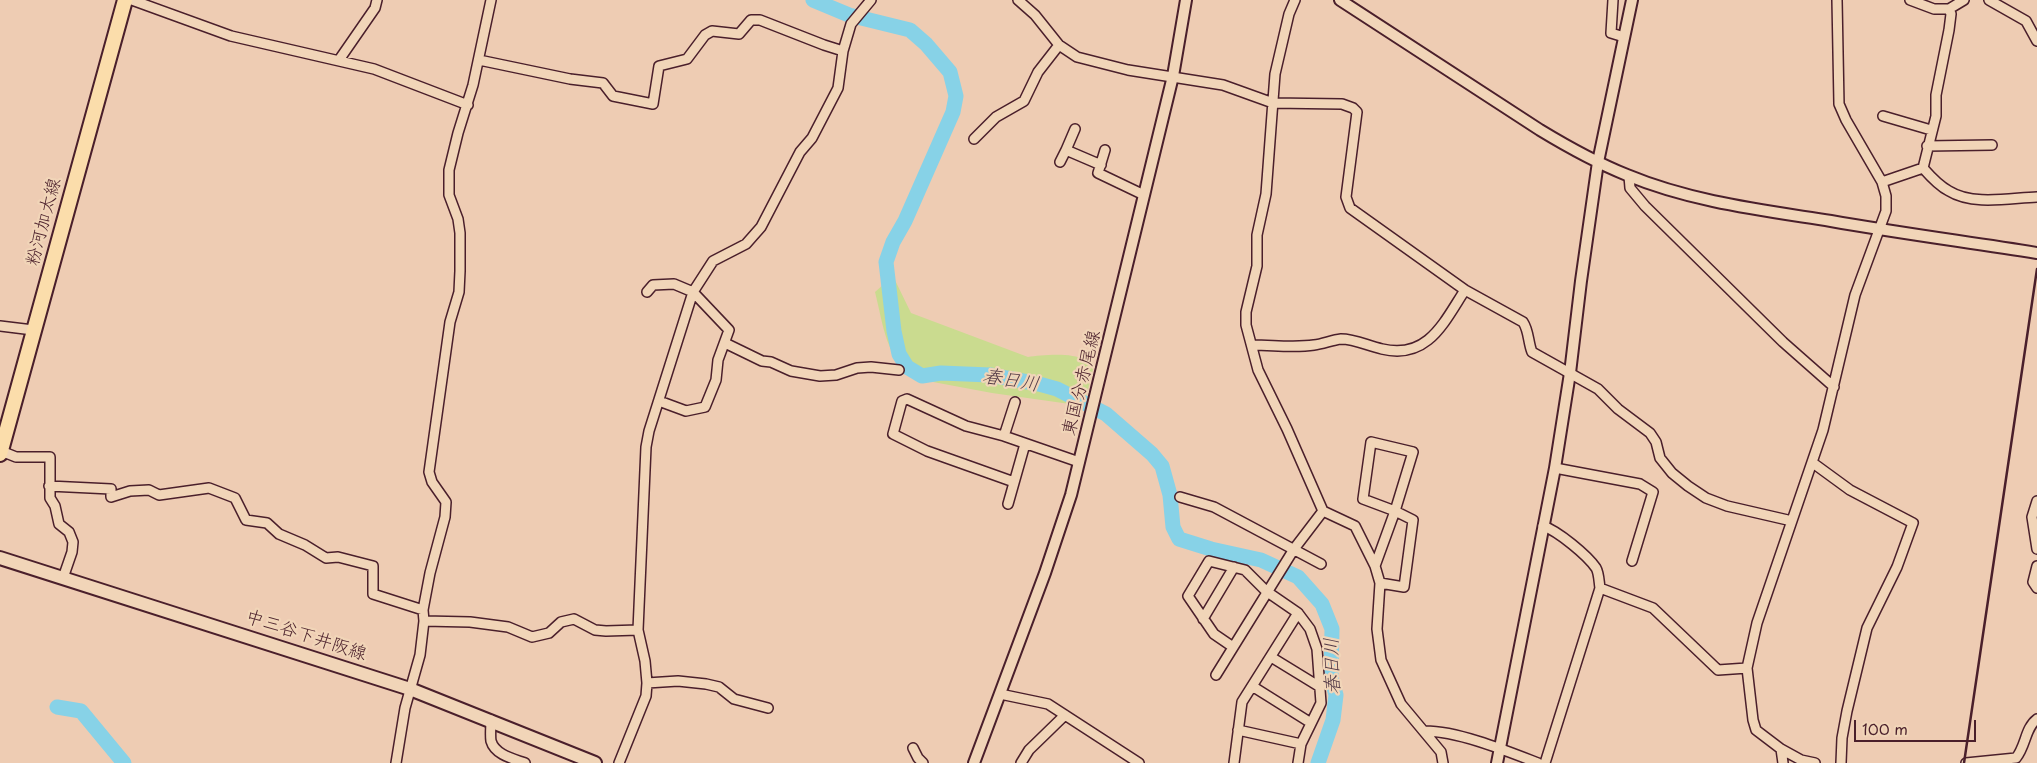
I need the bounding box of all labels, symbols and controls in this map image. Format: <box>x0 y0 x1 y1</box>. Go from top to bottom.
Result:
street label: 粉河加太線 <box>22 176 66 268</box>
street label: 東国分赤尾線 <box>1058 328 1106 438</box>
water label: 春日川 <box>981 365 1041 397</box>
street label: 中三谷下井阪線 <box>243 606 369 666</box>
water label: 春日川 <box>1321 637 1345 695</box>
scale bar <box>1857 710 1980 742</box>
text: 100 m <box>1862 717 1908 740</box>

